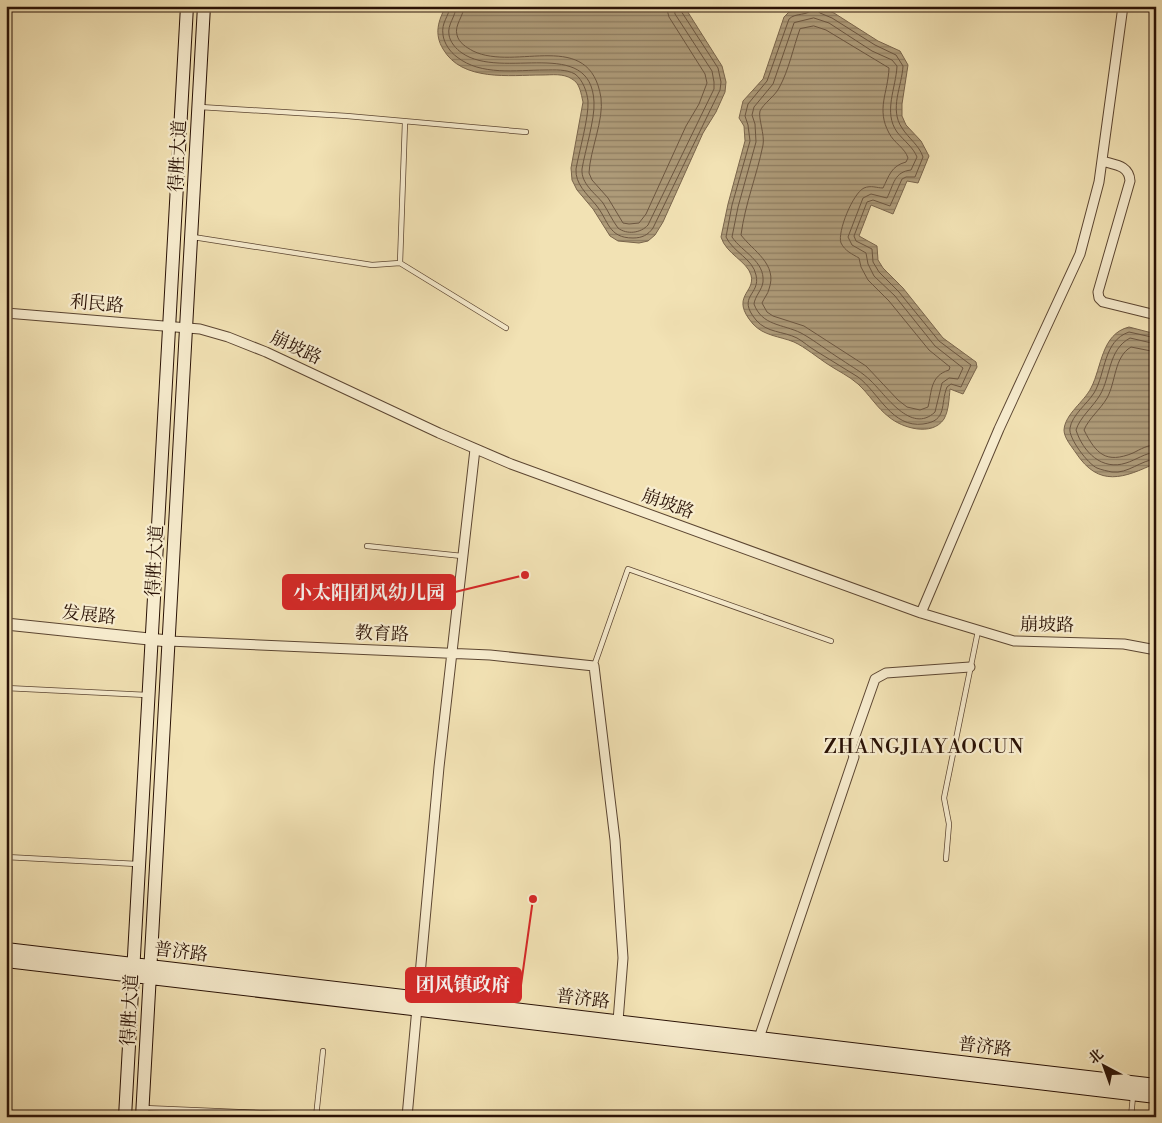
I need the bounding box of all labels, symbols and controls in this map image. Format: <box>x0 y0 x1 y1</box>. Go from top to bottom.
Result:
street label: 得胜大道 <box>165 119 191 193</box>
street label: 利民路 <box>69 290 125 318</box>
street label: 崩坡路 <box>267 326 325 370</box>
street label: 崩坡路 <box>639 484 697 524</box>
street label: 得胜大道 <box>142 524 168 598</box>
callout: 小太阳团风幼儿园 <box>283 575 455 609</box>
text: 小太阳团风幼儿园 <box>293 581 445 605</box>
street label: 发展路 <box>61 601 117 629</box>
street label: 崩坡路 <box>1020 613 1074 637</box>
street label: 教育路 <box>355 622 409 646</box>
district label: ZHANGJIAYAOCUN <box>824 735 1024 760</box>
street label: 普济路 <box>153 937 209 967</box>
callout: 团风镇政府 <box>406 968 521 1002</box>
street label: 得胜大道 <box>117 973 143 1047</box>
text: 团风镇政府 <box>415 973 511 997</box>
street label: 普济路 <box>555 984 611 1014</box>
street label: 普济路 <box>957 1032 1013 1062</box>
north arrow <box>1080 1040 1130 1090</box>
text: 北 <box>1085 1046 1107 1068</box>

